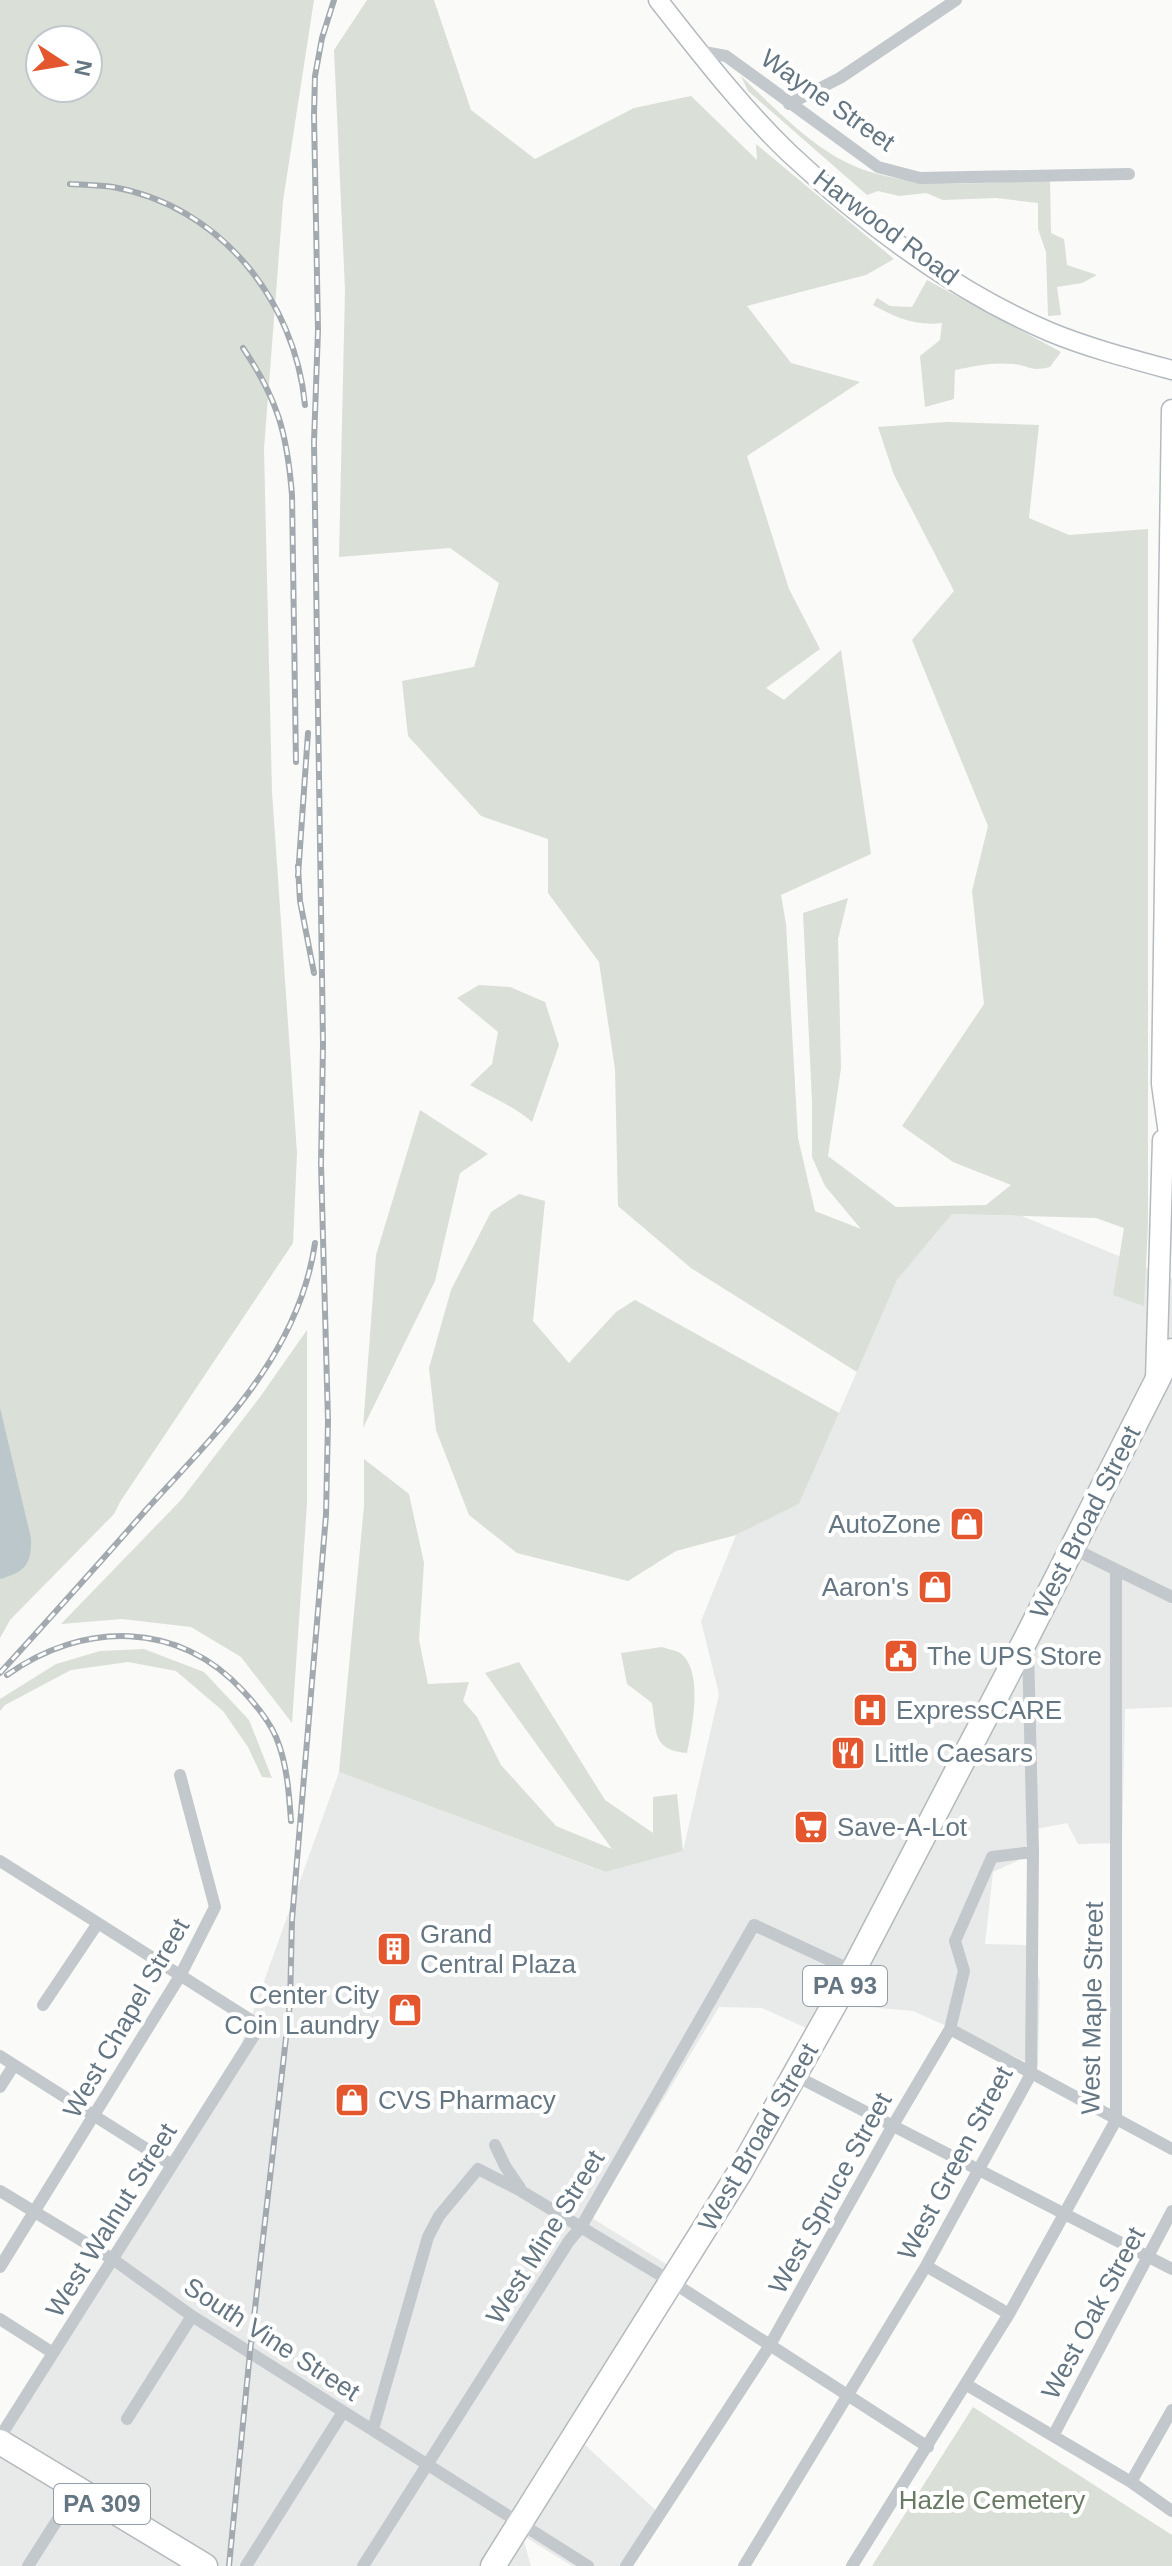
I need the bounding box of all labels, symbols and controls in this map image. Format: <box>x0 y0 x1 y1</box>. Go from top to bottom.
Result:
north arrow <box>24 24 104 104</box>
street label: Wayne Street <box>755 43 901 158</box>
text: N <box>69 58 97 78</box>
street label: Harwood Road <box>808 163 964 291</box>
street label: West Broad Street <box>1024 1420 1147 1623</box>
shop icon: AutoZone <box>948 1505 986 1543</box>
place label: AutoZone <box>828 1509 941 1539</box>
shop icon: Aaron's <box>916 1568 954 1606</box>
place label: Aaron's <box>822 1572 909 1602</box>
public building icon: The UPS Store <box>882 1637 920 1675</box>
place label: The UPS Store <box>927 1641 1102 1671</box>
hospital icon: ExpressCARE <box>851 1691 889 1729</box>
place label: ExpressCARE <box>896 1695 1062 1725</box>
restaurant icon: Little Caesars <box>829 1734 867 1772</box>
place label: Little Caesars <box>874 1738 1033 1768</box>
supermarket icon: Save-A-Lot <box>792 1808 830 1846</box>
place label: Save-A-Lot <box>837 1812 968 1842</box>
street label: West Maple Street <box>1075 1900 1109 2115</box>
street label: West Chapel Street <box>57 1912 196 2123</box>
place label: Grand Central Plaza <box>420 1919 577 1979</box>
building icon: Grand Central Plaza <box>375 1930 413 1968</box>
road number: PA 93 <box>803 1966 887 2006</box>
place label: Center City Coin Laundry <box>224 1980 379 2040</box>
shop icon: Center City Coin Laundry <box>386 1991 424 2029</box>
street label: West Broad Street <box>692 2037 824 2236</box>
street label: West Green Street <box>891 2060 1019 2265</box>
shop icon: CVS Pharmacy <box>333 2081 371 2119</box>
place label: CVS Pharmacy <box>378 2085 556 2115</box>
street label: West Spruce Street <box>762 2087 898 2299</box>
street label: West Walnut Street <box>39 2117 183 2322</box>
street label: West Mine Street <box>480 2144 611 2329</box>
street label: West Oak Street <box>1035 2221 1151 2404</box>
street label: South Vine Street <box>179 2271 366 2407</box>
road number: PA 309 <box>54 2484 150 2524</box>
park label: Hazle Cemetery <box>899 2485 1085 2515</box>

